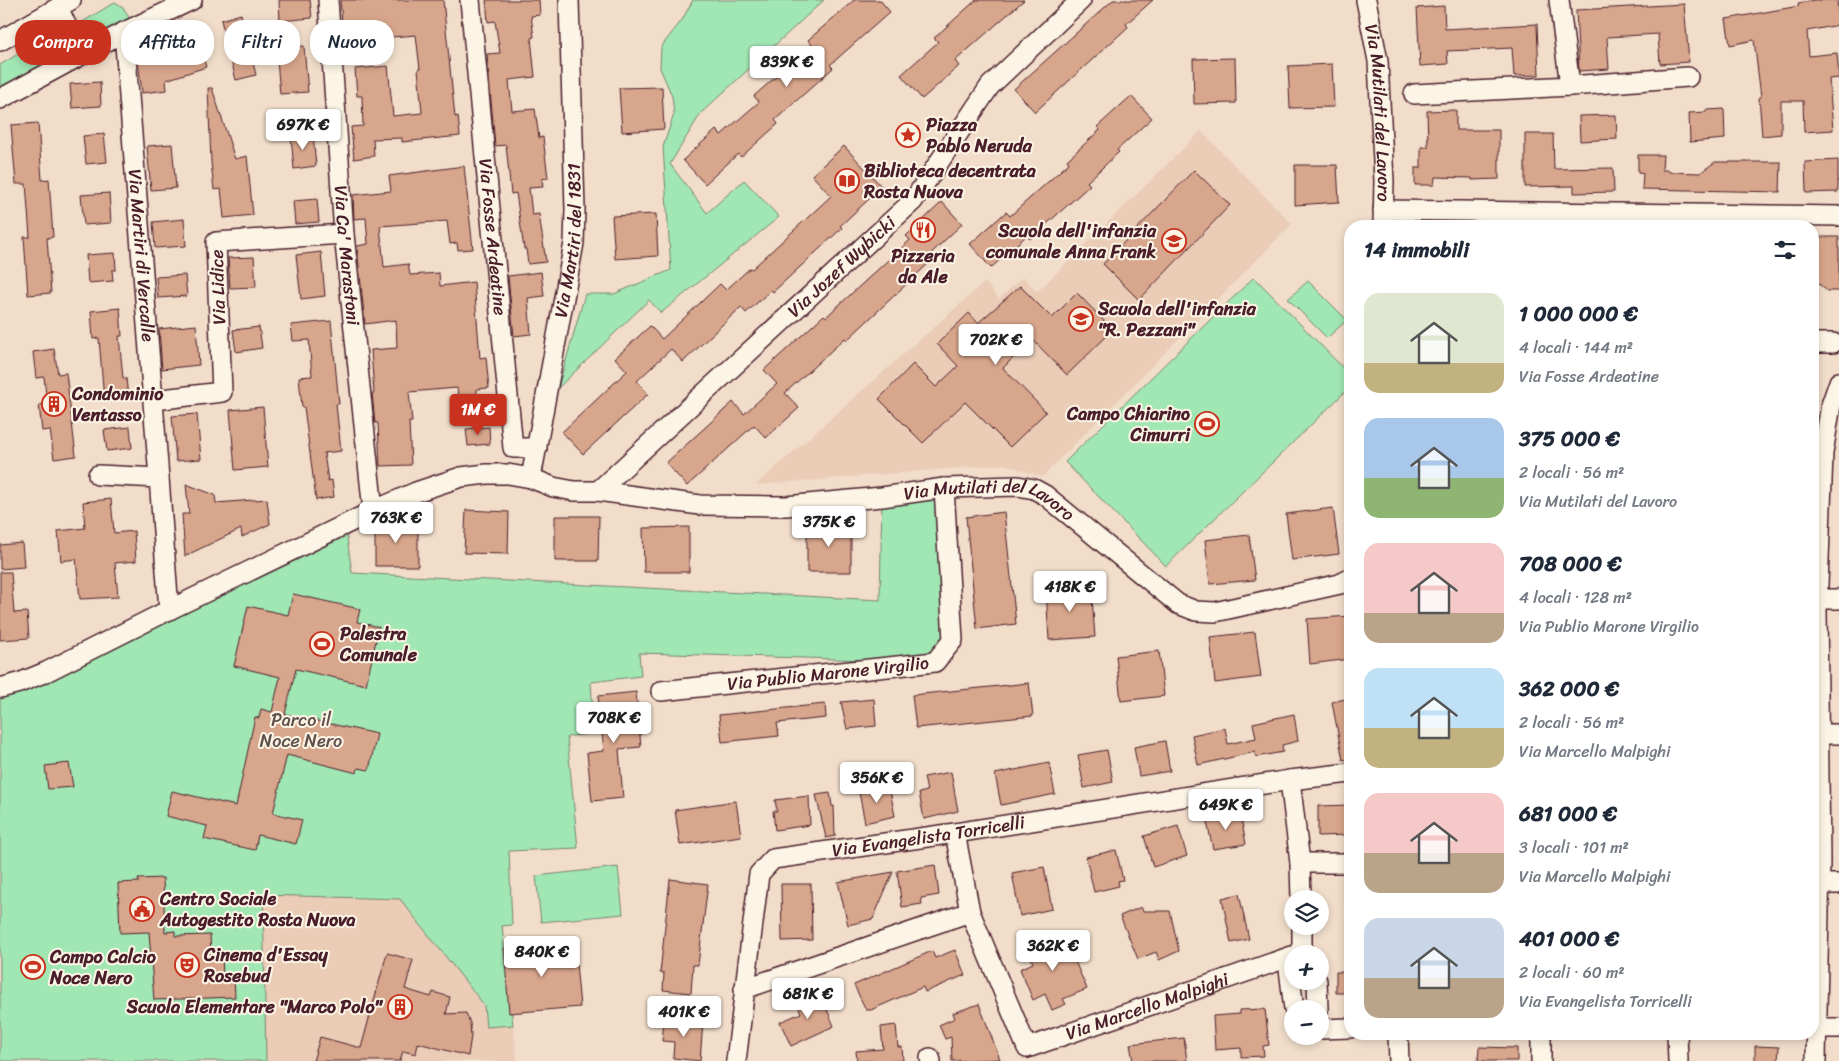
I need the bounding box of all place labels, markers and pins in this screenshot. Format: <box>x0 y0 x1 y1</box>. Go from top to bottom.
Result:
pin: 839K € <box>746 46 828 88</box>
pin: 697K € <box>262 108 344 151</box>
place label: Piazza Pablo Neruda <box>926 109 1033 162</box>
place icon: Piazza Pablo Neruda <box>895 122 921 148</box>
place label: Biblioteca decentrata Rosta Nuova <box>863 155 1037 208</box>
library icon: Biblioteca decentrata Rosta Nuova <box>834 168 860 194</box>
place label: Scuola dell'infanzia comunale Anna Frank <box>985 215 1157 268</box>
restaurant icon: Pizzeria da Ale <box>910 217 936 243</box>
school or university icon: Scuola dell'infanzia comunale Anna Frank <box>1161 228 1187 254</box>
place label: Pizzeria da Ale <box>891 240 955 293</box>
place label: Scuola dell'infanzia "R. Pezzani" <box>1097 293 1257 346</box>
school or university icon: Scuola dell'infanzia "R. Pezzani" <box>1068 306 1094 332</box>
pin: 702K € <box>955 324 1037 366</box>
place label: Condominio Ventasso <box>71 378 164 431</box>
building icon: Condominio Ventasso <box>41 391 67 417</box>
pin: 1M € <box>448 394 508 436</box>
place label: Campo Chiarino Cimurri <box>1066 398 1191 451</box>
sports icon: Campo Chiarino Cimurri <box>1194 411 1220 437</box>
pin: 763K € <box>355 502 437 544</box>
pin: 375K € <box>788 506 870 548</box>
pin: 418K € <box>1029 570 1111 613</box>
place label: Palestra Comunale <box>339 618 418 671</box>
sports icon: Palestra Comunale <box>309 631 335 657</box>
pin: 708K € <box>573 702 655 744</box>
pin: 356K € <box>836 762 918 804</box>
pin: 649K € <box>1185 788 1267 831</box>
place label: Centro Sociale Autogestito Rosta Nuova <box>159 883 356 936</box>
public building icon: Centro Sociale Autogestito Rosta Nuova <box>129 896 155 922</box>
pin: 362K € <box>1012 930 1094 972</box>
pin: 840K € <box>501 936 583 978</box>
place label: Cinema d'Essay Rosebud <box>203 939 329 992</box>
place label: Campo Calcio Noce Nero <box>49 941 157 994</box>
theatre icon: Cinema d'Essay Rosebud <box>174 952 200 978</box>
sports icon: Campo Calcio Noce Nero <box>20 954 46 980</box>
pin: 681K € <box>767 978 849 1020</box>
place label: Scuola Elementare "Marco Polo" <box>126 991 384 1023</box>
building icon: Scuola Elementare "Marco Polo" <box>387 994 413 1020</box>
pin: 401K € <box>643 996 725 1038</box>

